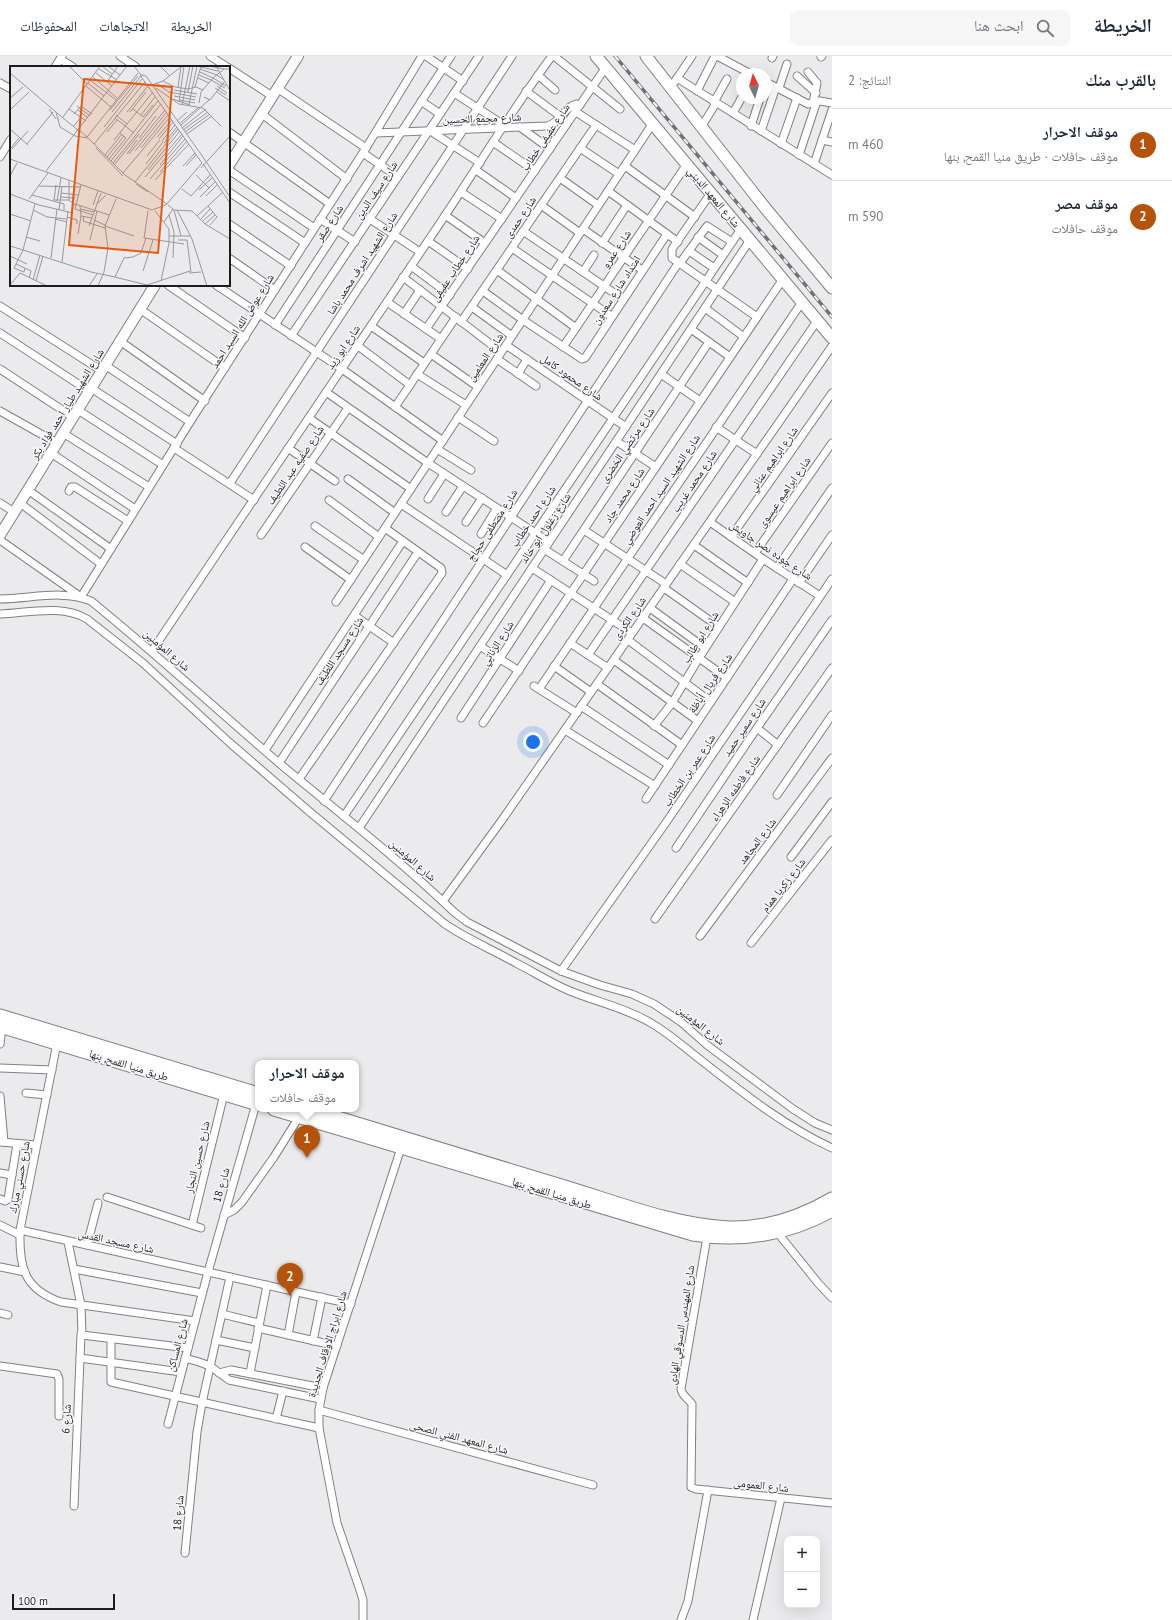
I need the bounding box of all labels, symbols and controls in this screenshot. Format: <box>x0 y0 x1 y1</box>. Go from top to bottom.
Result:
search box <box>790 10 1070 46</box>
text: الخريطة <box>1094 13 1152 37</box>
text: ابحث هنا <box>974 16 1024 35</box>
text: المحفوظات <box>20 17 77 35</box>
text: الاتجاهات <box>99 17 149 35</box>
text: الخريطة <box>171 17 212 35</box>
icon: search <box>1034 17 1056 39</box>
inset map <box>10 66 230 286</box>
north arrow <box>736 68 772 104</box>
text: بالقرب منك <box>1085 69 1156 91</box>
text: النتائج: 2 <box>848 72 891 89</box>
street label: شارع عفيفى خطاب <box>518 101 572 173</box>
street label: شارع مجمع الحسين <box>442 110 522 126</box>
text: موقف الاحرار <box>1043 122 1118 141</box>
text: 460 m <box>848 136 883 153</box>
text: 1 <box>1139 136 1147 153</box>
text: موقف حافلات · طريق منيا القمح, بنها <box>944 148 1118 165</box>
street label: شارع سيف الدين <box>351 158 401 222</box>
street label: شارع المعهد الديني <box>683 164 743 231</box>
street label: شارع حمدى <box>501 193 539 241</box>
text: موقف مصر <box>1055 194 1118 213</box>
street label: شارع صقر <box>311 202 346 245</box>
text: 590 m <box>848 208 883 225</box>
text: 2 <box>1139 208 1147 225</box>
street label: شارع الشهيد اشرف محمد باشا <box>323 209 401 317</box>
text: موقف حافلات <box>1051 220 1118 237</box>
street label: شارع عمرو <box>598 227 634 271</box>
street label: شارع خطاب عفيفى <box>428 232 482 304</box>
street label: امتداد شارع سعدون <box>589 253 643 327</box>
street label: شارع عوض الله السيد احمد <box>207 271 277 371</box>
street label: شارع ابو زيد <box>323 322 363 372</box>
street label: شارع المعلمين <box>464 330 506 384</box>
street label: شارع الشهيد طيار احمد فؤاد بكر <box>27 346 107 463</box>
street label: شارع محمود كامل <box>538 351 606 403</box>
street label: شارع مرتضي الخضرى <box>597 405 659 486</box>
street label: شارع صفيه عبد اللطيف <box>263 423 327 507</box>
street label: شارع ابراهيم عناني <box>745 423 802 496</box>
street label: شارع الشهيد السيد احمد العوضي <box>619 431 705 548</box>
street label: شارع محمد غريب <box>668 447 720 515</box>
street label: شارع ابراهيم عيسوى <box>754 454 815 531</box>
street label: شارع محمد جاد <box>601 465 647 525</box>
street label: شارع احمد خطاب <box>507 483 559 549</box>
street label: شارع مصطفى حجاج <box>463 486 521 564</box>
street label: شارع زغلول ابو خالد <box>516 490 574 566</box>
street label: شارع جوده نصر جاويش <box>727 517 815 583</box>
street label: شارع الكردى <box>609 594 649 642</box>
street label: شارع ابو طالب <box>678 608 722 666</box>
street label: شارع مسجد اللطيف <box>312 614 366 688</box>
street label: شارع الزناتي <box>477 618 518 669</box>
street label: شارع المؤمنين <box>141 626 193 674</box>
street label: شارع فريال أباظة <box>685 650 735 716</box>
street label: شارع سمير حميد <box>719 695 769 759</box>
street label: شارع عمر بن الخطاب <box>660 731 718 809</box>
your location <box>523 732 543 752</box>
street label: شارع فاطمه الزهراء <box>707 752 763 824</box>
street label: شارع المجاهد <box>735 815 779 867</box>
street label: شارع المؤمنين <box>387 836 439 884</box>
street label: شارع زكريا همام <box>758 855 808 915</box>
street label: شارع المؤمنين <box>674 1002 728 1048</box>
street label: طريق منيا القمح, بنها <box>88 1046 170 1084</box>
popup <box>255 1060 359 1112</box>
text: موقف الاحرار <box>269 1063 345 1082</box>
text: موقف حافلات <box>269 1089 336 1106</box>
street label: شارع حسين النجار <box>181 1119 213 1196</box>
pin: 1 <box>294 1125 320 1158</box>
street label: شارع حسني مبارك <box>5 1140 35 1215</box>
street label: شارع 18 <box>209 1166 233 1204</box>
street label: طريق منيا القمح, بنها <box>511 1174 593 1212</box>
street label: شارع مسجد القدس <box>77 1226 155 1256</box>
pin: 2 <box>277 1263 303 1296</box>
street label: شارع المهندس الدسوقي الهادى <box>665 1264 699 1386</box>
street label: شارع ابراج الاوقاف الجديدة <box>304 1289 350 1399</box>
street label: شارع المساكن <box>163 1317 191 1373</box>
street label: شارع 6 <box>58 1404 74 1434</box>
street label: شارع المعهد الفني الصحى <box>408 1417 510 1459</box>
street label: شارع العمومى <box>733 1475 789 1495</box>
street label: شارع 18 <box>169 1495 187 1531</box>
map controls <box>784 1536 820 1608</box>
button: + <box>784 1536 820 1572</box>
button: − <box>784 1572 820 1608</box>
scale bar <box>12 1592 115 1611</box>
text: 100 m <box>18 1594 48 1608</box>

